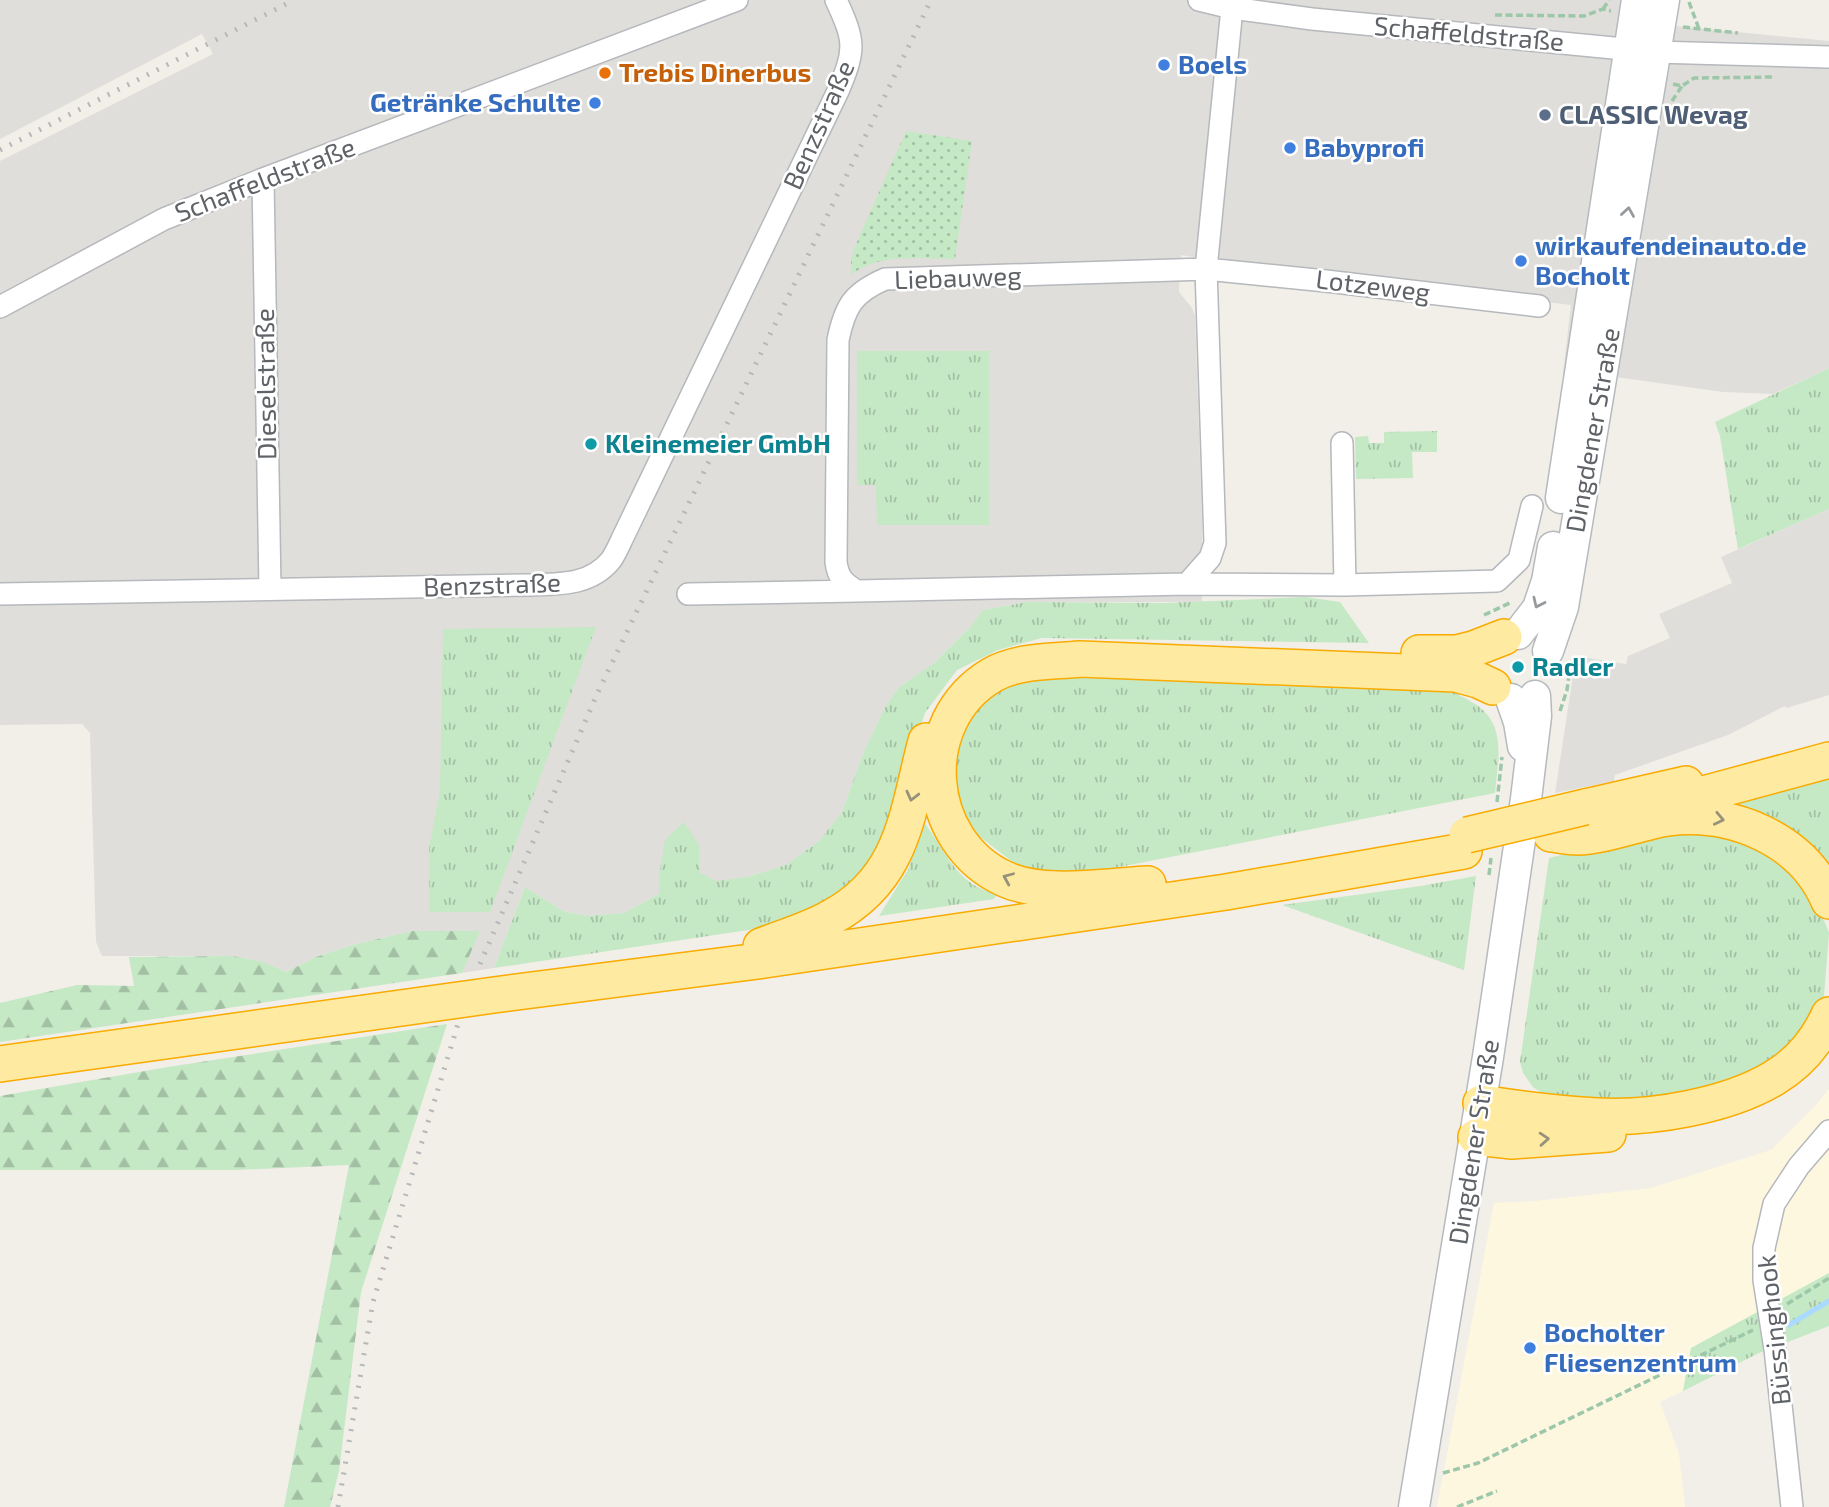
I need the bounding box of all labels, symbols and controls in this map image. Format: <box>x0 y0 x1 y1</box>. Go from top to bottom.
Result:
street label: Schaffeldstraße <box>1373 9 1566 56</box>
place label: Boels <box>1178 48 1247 79</box>
street label: Benzstraße <box>775 55 860 194</box>
place label: Trebis Dinerbus <box>619 56 811 87</box>
marker: Boels <box>1156 57 1172 73</box>
marker: Trebis Dinerbus <box>597 65 613 81</box>
place label: Getränke Schulte <box>370 86 581 117</box>
marker: Getränke Schulte <box>587 95 603 111</box>
place label: CLASSIC Wevag <box>1559 98 1748 129</box>
marker: CLASSIC Wevag <box>1537 107 1553 123</box>
street label: Schaffeldstraße <box>170 130 359 227</box>
place label: Babyprofi <box>1304 131 1425 163</box>
marker: Babyprofi <box>1282 140 1298 156</box>
one-way arrow <box>1620 206 1635 218</box>
place label: wirkaufendeinauto.de Bocholt <box>1535 229 1807 290</box>
marker: wirkaufendeinauto.de Bocholt <box>1513 253 1529 269</box>
street label: Liebauweg <box>894 259 1022 294</box>
street label: Lotzeweg <box>1314 262 1432 307</box>
street label: Dieselstraße <box>248 308 281 460</box>
street label: Dingdener Straße <box>1558 325 1625 535</box>
place label: Kleinemeier GmbH <box>605 427 831 458</box>
marker: Kleinemeier GmbH <box>583 436 599 452</box>
street label: Benzstraße <box>423 566 561 601</box>
one-way arrow <box>1532 596 1546 608</box>
place label: Radler <box>1532 650 1613 681</box>
marker: Radler <box>1510 659 1526 675</box>
one-way arrow <box>906 790 920 802</box>
one-way arrow <box>1713 811 1725 826</box>
one-way arrow <box>1002 873 1014 887</box>
street label: Dingdener Straße <box>1441 1037 1504 1247</box>
one-way arrow <box>1538 1132 1549 1147</box>
street label: Büssinghook <box>1749 1253 1796 1407</box>
place label: Bocholter Fliesenzentrum <box>1544 1316 1737 1377</box>
marker: Bocholter Fliesenzentrum <box>1522 1340 1538 1356</box>

